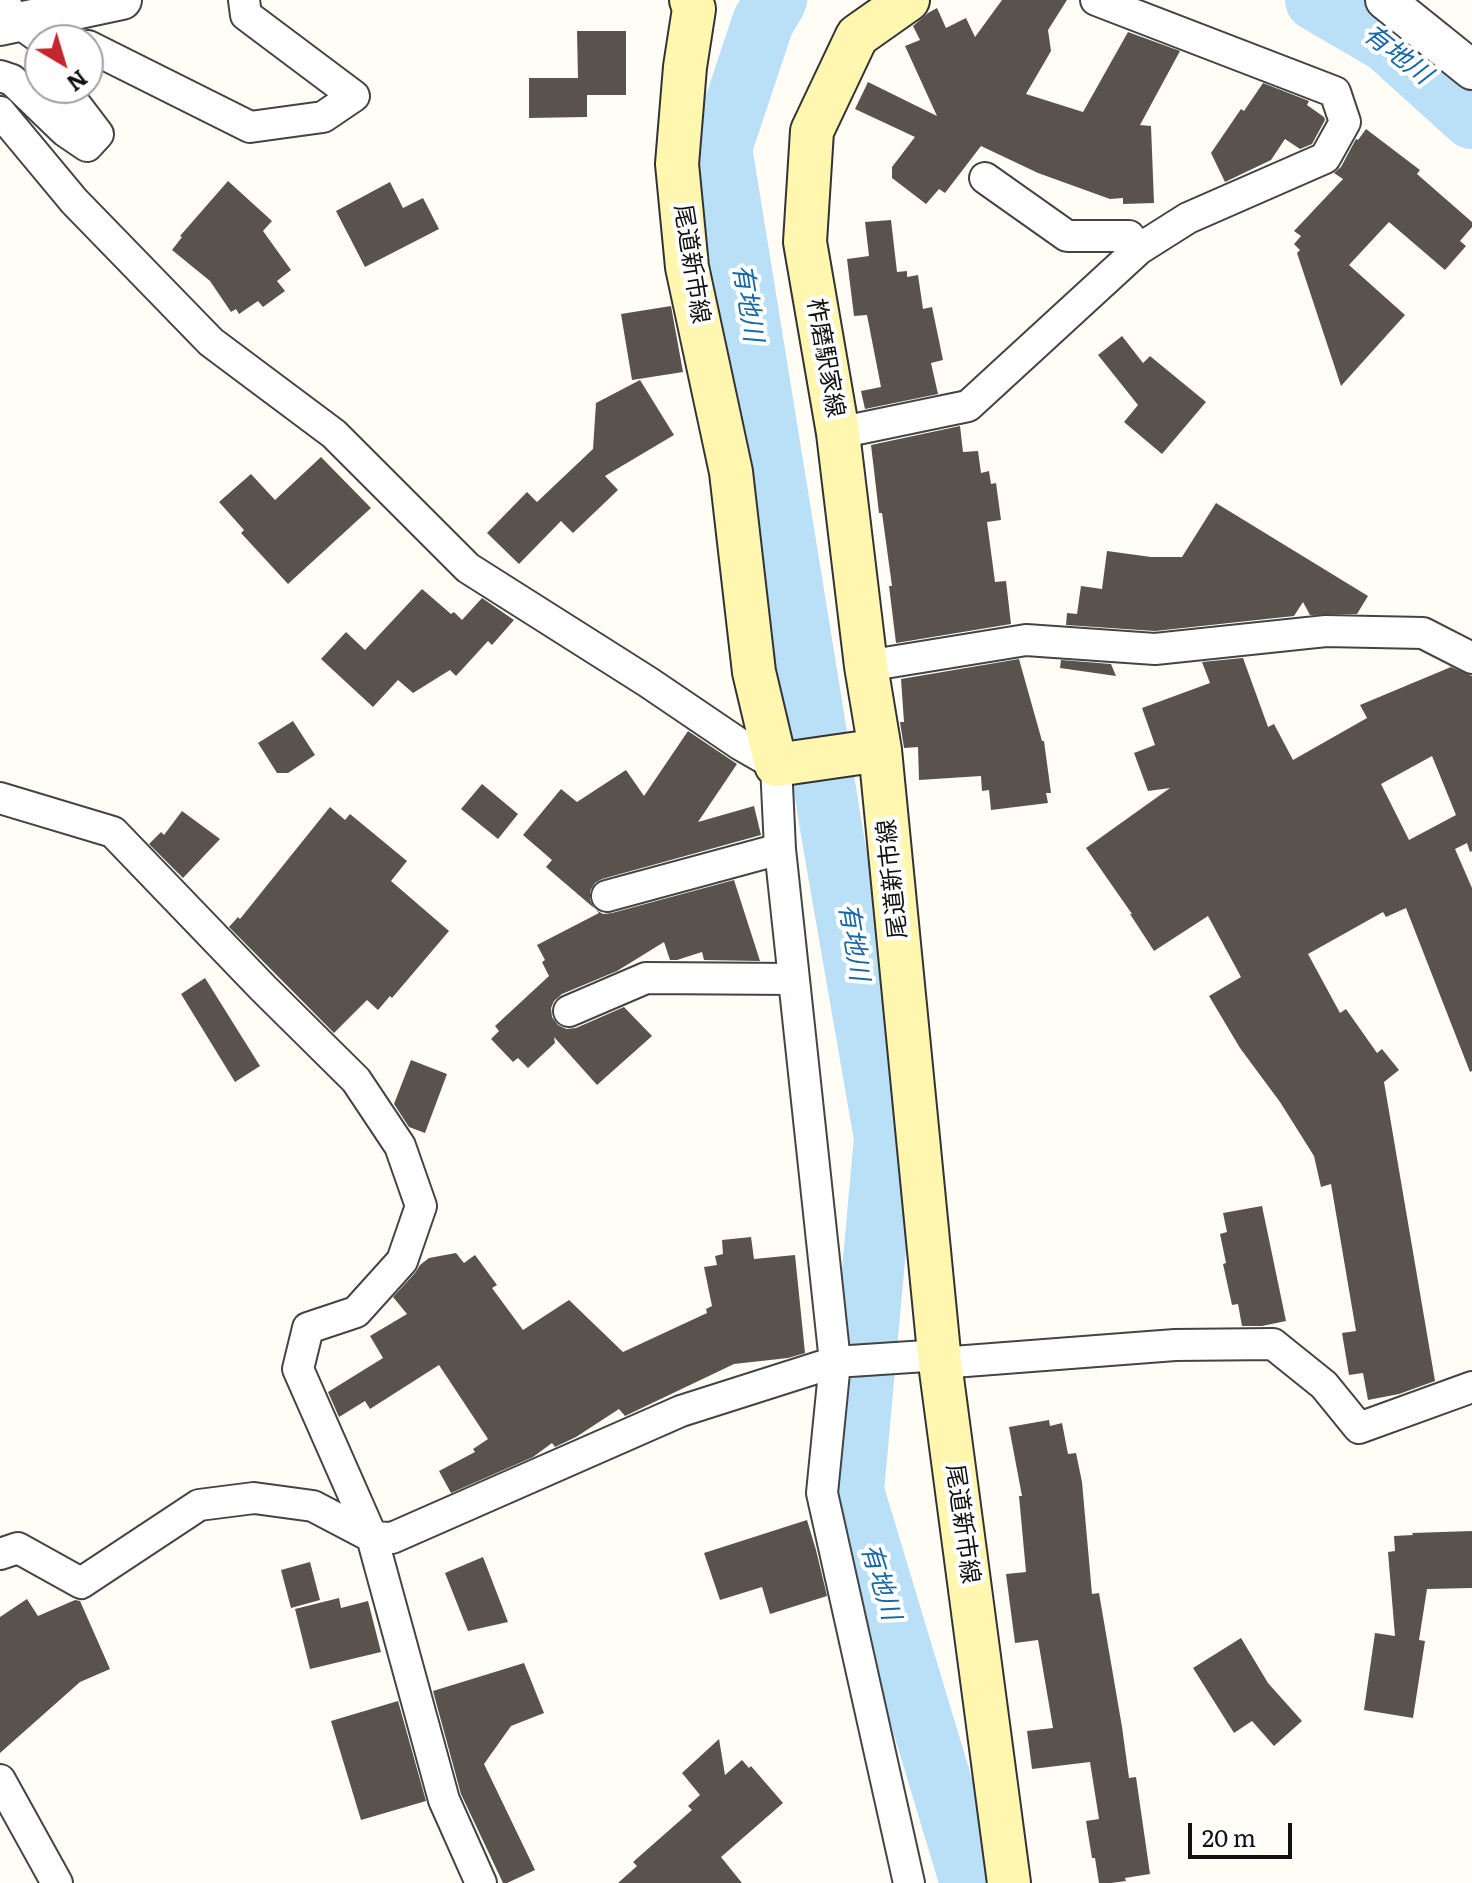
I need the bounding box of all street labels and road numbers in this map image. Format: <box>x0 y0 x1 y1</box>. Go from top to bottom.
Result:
street label: 尾道新市線 <box>667 202 715 326</box>
street label: 柞磨駅家線 <box>800 296 850 420</box>
street label: 尾道新市線 <box>872 818 914 940</box>
street label: 尾道新市線 <box>939 1463 985 1585</box>

